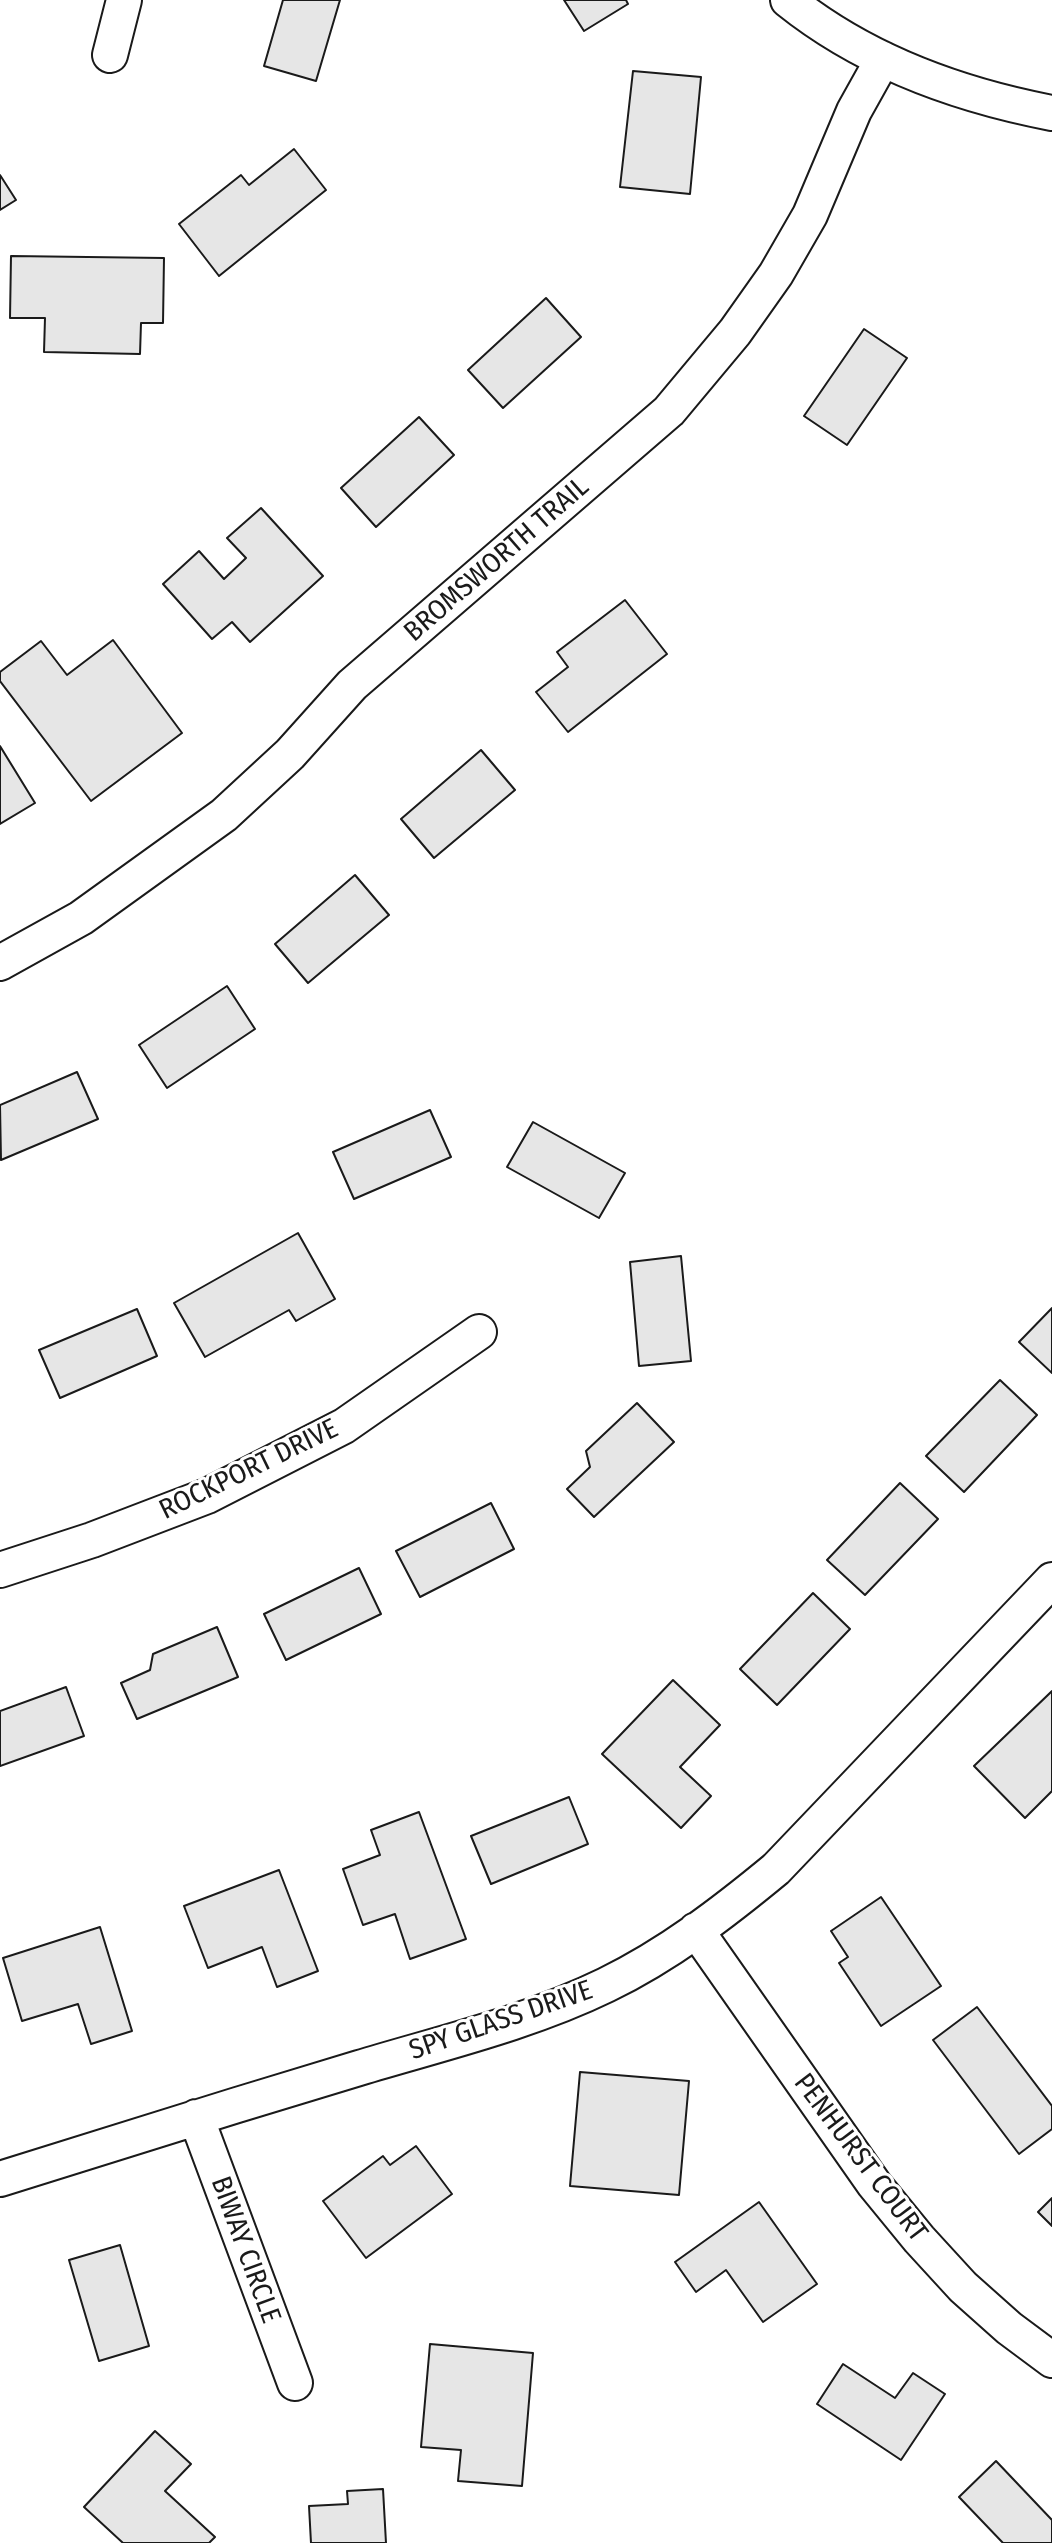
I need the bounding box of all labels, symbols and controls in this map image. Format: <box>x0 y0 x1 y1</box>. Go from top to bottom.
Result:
street label: BROMSWORTH TRAIL <box>398 471 596 649</box>
street label: ROCKPORT DRIVE <box>154 1412 344 1528</box>
street label: SPY GLASS DRIVE <box>405 1974 597 2068</box>
street label: PENHURST COURT <box>786 2067 934 2249</box>
street label: BIWAY CIRCLE <box>203 2172 287 2328</box>

